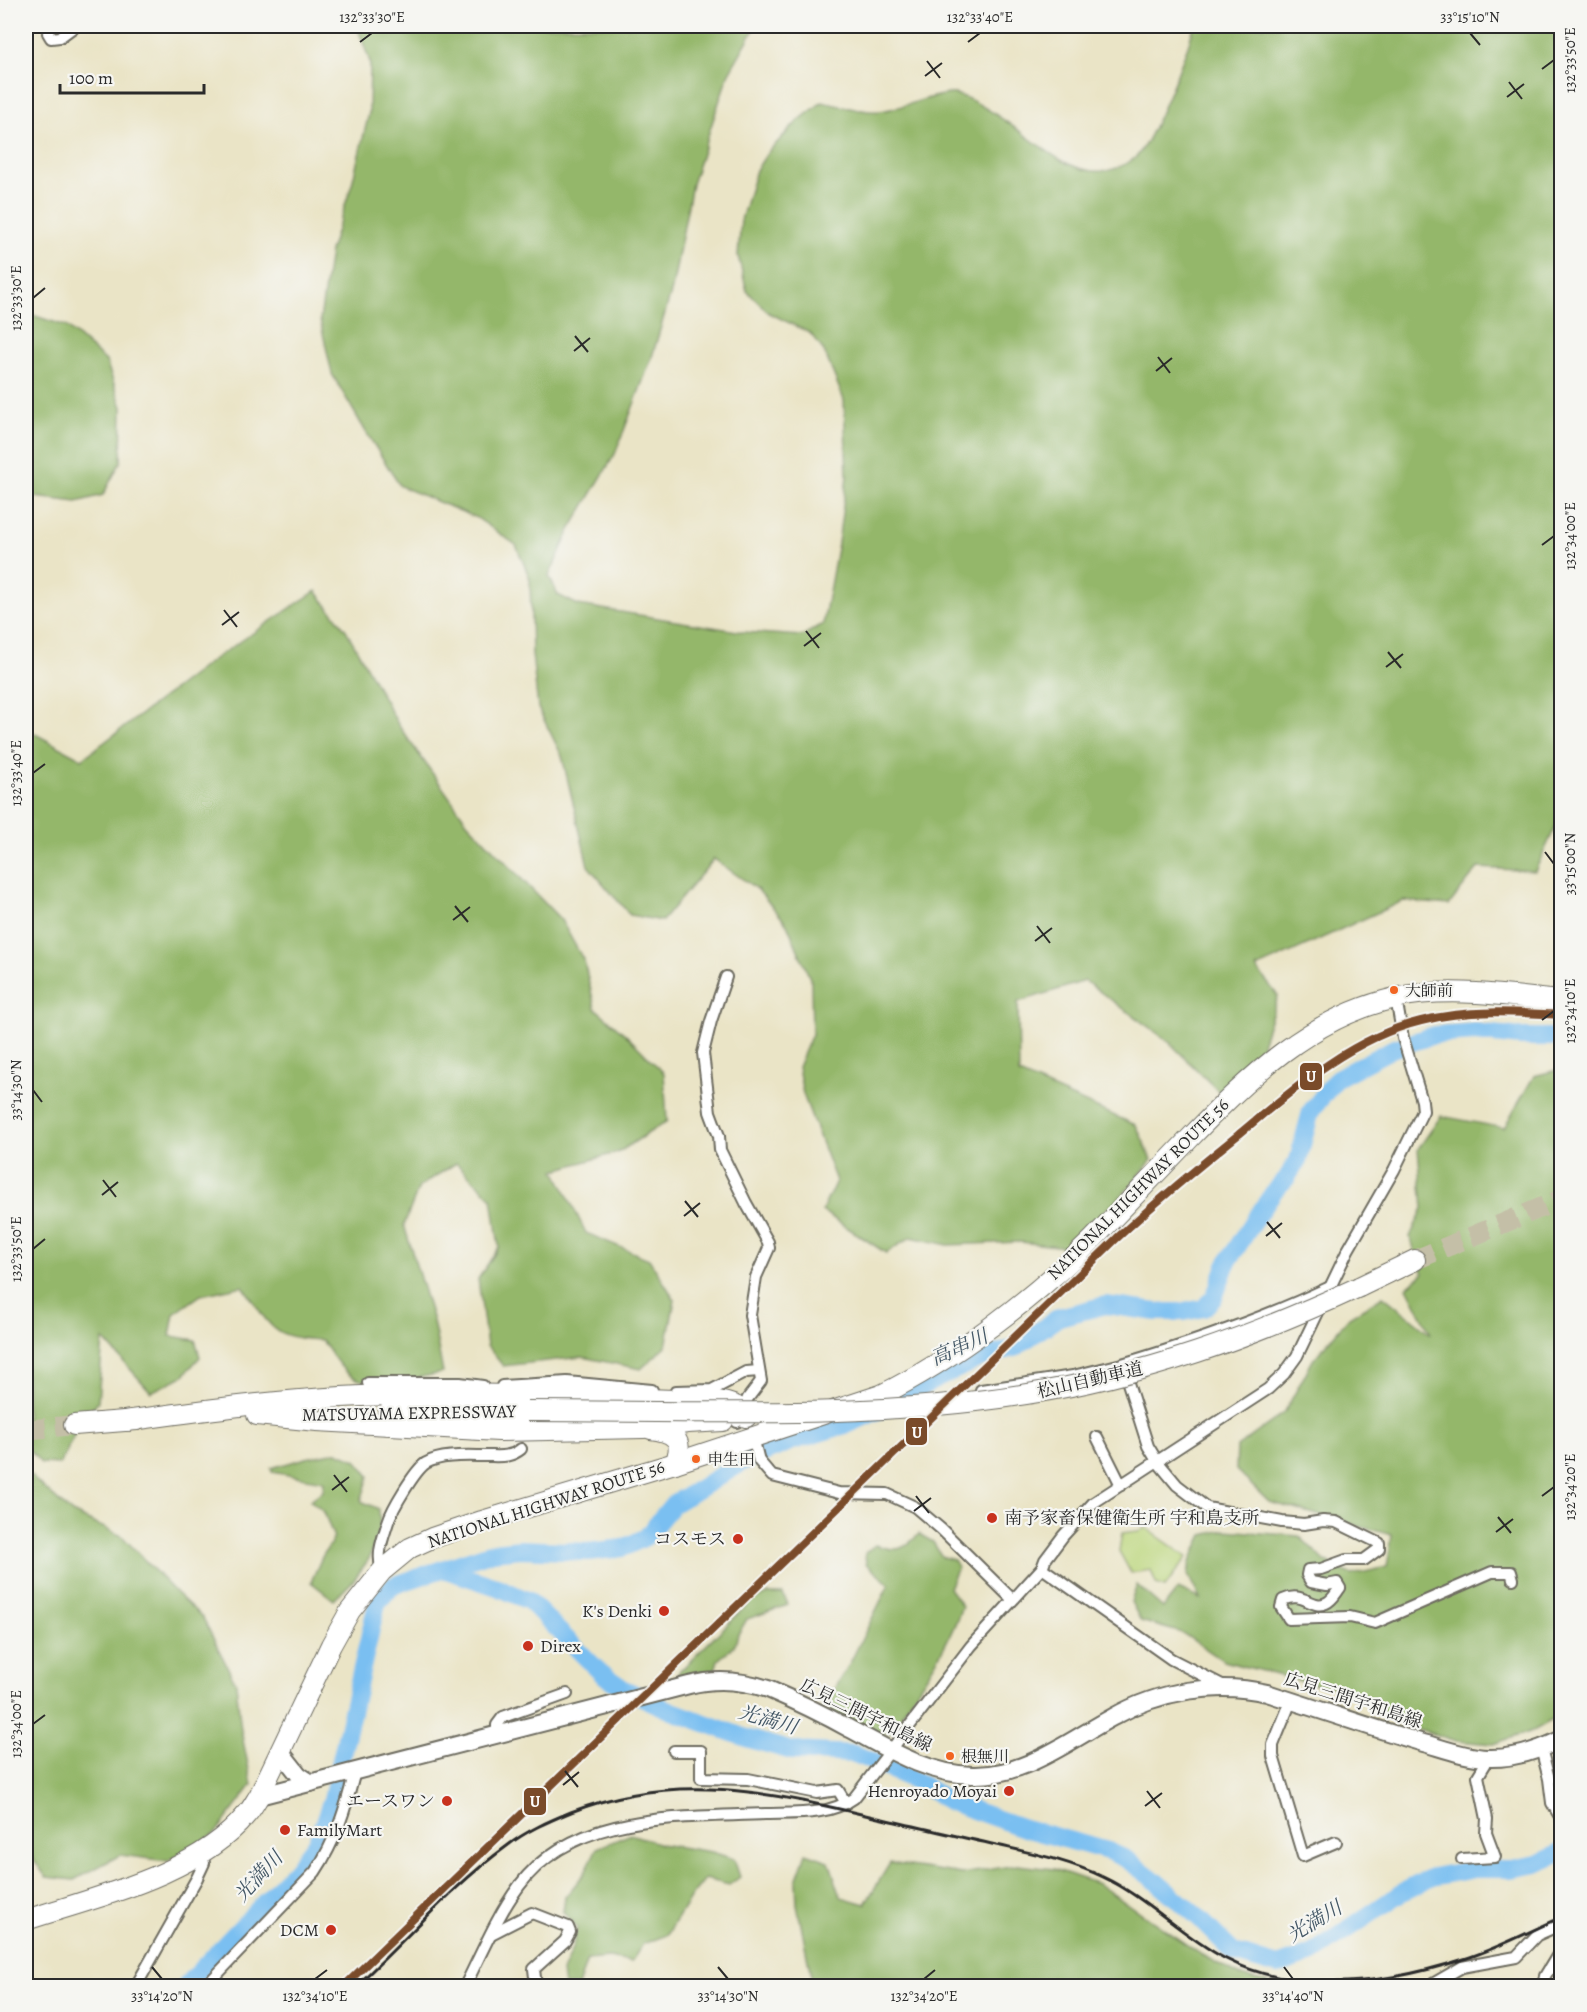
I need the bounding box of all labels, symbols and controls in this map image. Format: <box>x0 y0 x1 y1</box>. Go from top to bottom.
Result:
text: 132°33'30"E <box>339 7 405 27</box>
text: 132°33'40"E <box>947 7 1013 27</box>
text: 33°15'10"N <box>1440 7 1500 27</box>
text: 132°33'50"E <box>1560 27 1580 93</box>
scale bar <box>60 57 204 95</box>
text: 100 m <box>69 66 113 90</box>
text: 132°33'30"E <box>6 265 26 331</box>
text: 132°34'00"E <box>1560 502 1580 570</box>
text: 132°33'40"E <box>6 740 26 806</box>
text: 33°15'00"N <box>1560 833 1580 895</box>
text: 132°34'10"E <box>1560 978 1580 1044</box>
place label: 大師前 <box>1405 980 1453 1002</box>
marker: 大師前 <box>1388 984 1400 996</box>
text: 33°14'30"N <box>6 1059 26 1121</box>
line badge: U <box>1299 1062 1323 1091</box>
text: U <box>1306 1066 1317 1088</box>
street label: NATIONAL HIGHWAY ROUTE 56 <box>1042 1093 1234 1285</box>
text: 132°33'50"E <box>6 1216 26 1282</box>
water label: 高串川 <box>926 1322 994 1372</box>
street label: 松山自動車道 <box>1035 1356 1145 1404</box>
street label: MATSUYAMA EXPRESSWAY <box>302 1399 518 1427</box>
line badge: U <box>905 1417 928 1446</box>
text: U <box>912 1422 923 1444</box>
place label: 申生田 <box>707 1449 755 1471</box>
marker: 申生田 <box>690 1453 702 1465</box>
text: 132°34'20"E <box>1560 1453 1580 1521</box>
street label: NATIONAL HIGHWAY ROUTE 56 <box>424 1454 668 1554</box>
place label: 南予家畜保健衛生所 宇和島支所 <box>1004 1506 1260 1530</box>
marker: 南予家畜保健衛生所 宇和島支所 <box>985 1511 999 1525</box>
place label: コスモス <box>654 1527 726 1551</box>
marker: コスモス <box>731 1532 745 1546</box>
place label: K's Denki <box>582 1599 652 1623</box>
marker: K's Denki <box>657 1604 671 1618</box>
place label: Direx <box>540 1634 581 1658</box>
marker: Direx <box>521 1639 535 1653</box>
street label: 広見三間宇和島線 <box>1281 1666 1425 1734</box>
street label: 広見三間宇和島線 <box>796 1673 936 1757</box>
text: 132°34'00"E <box>6 1690 26 1758</box>
water label: 光満川 <box>735 1698 802 1741</box>
place label: 根無川 <box>961 1746 1009 1768</box>
marker: 根無川 <box>944 1750 956 1762</box>
place label: Henroyado Moyai <box>867 1779 997 1803</box>
marker: Henroyado Moyai <box>1002 1784 1016 1798</box>
line badge: U <box>523 1787 547 1816</box>
place label: エースワン <box>346 1789 435 1813</box>
text: U <box>530 1791 541 1813</box>
marker: エースワン <box>440 1794 454 1808</box>
place label: FamilyMart <box>297 1818 382 1842</box>
marker: FamilyMart <box>278 1823 292 1837</box>
water label: 光満川 <box>228 1844 290 1907</box>
water label: 光満川 <box>1282 1893 1349 1948</box>
place label: DCM <box>280 1918 319 1942</box>
marker: DCM <box>324 1923 338 1937</box>
text: 33°14'20"N <box>131 1986 193 2006</box>
text: 132°34'10"E <box>282 1986 348 2006</box>
text: 33°14'30"N <box>697 1986 759 2006</box>
text: 132°34'20"E <box>890 1986 958 2006</box>
text: 33°14'40"N <box>1262 1986 1324 2006</box>

